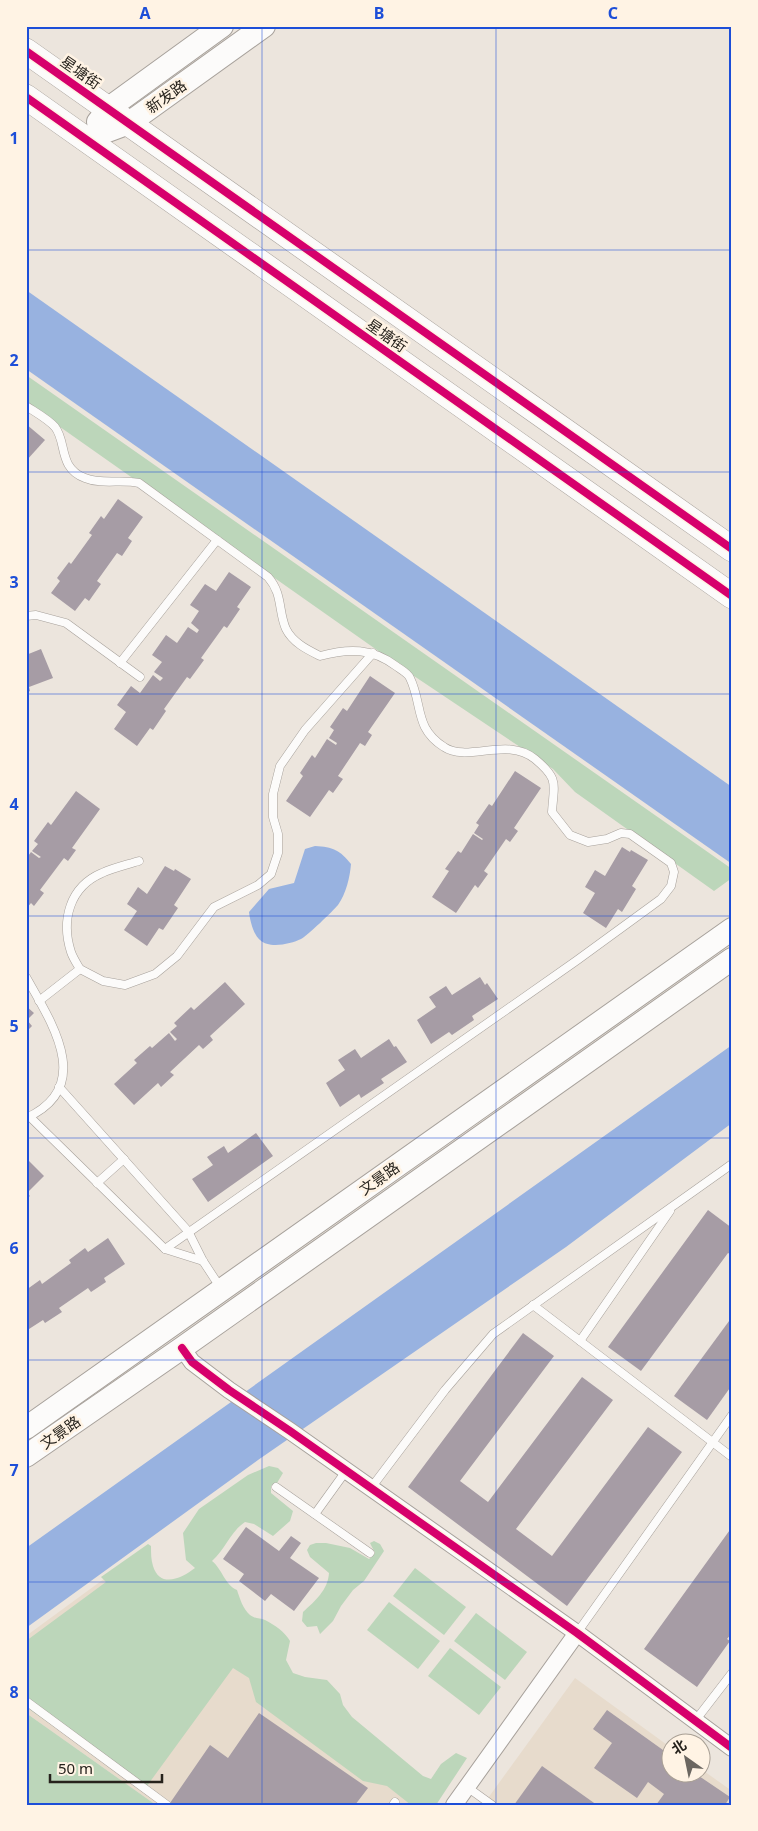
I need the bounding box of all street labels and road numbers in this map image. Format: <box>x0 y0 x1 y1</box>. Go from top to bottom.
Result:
street label: 星塘街 <box>57 51 105 93</box>
street label: 新发路 <box>142 75 190 117</box>
street label: 星塘街 <box>363 314 411 356</box>
street label: 文景路 <box>355 1157 403 1199</box>
street label: 文景路 <box>36 1411 84 1453</box>

